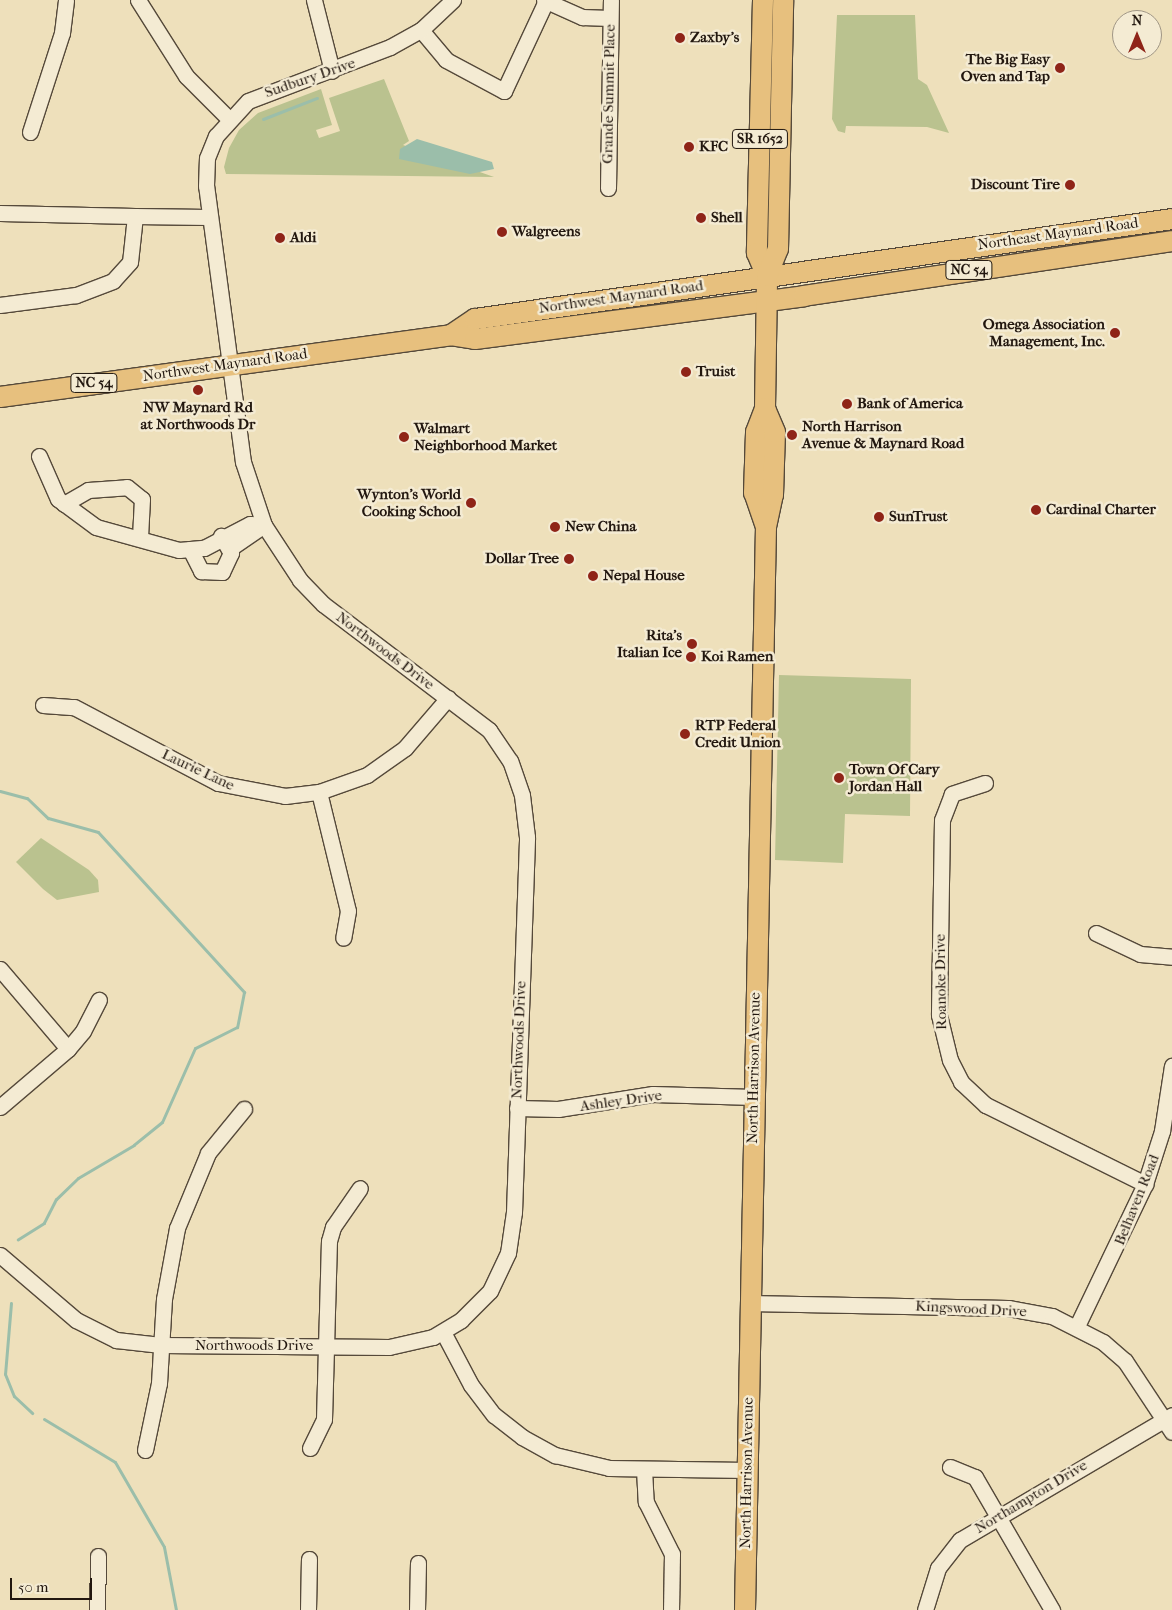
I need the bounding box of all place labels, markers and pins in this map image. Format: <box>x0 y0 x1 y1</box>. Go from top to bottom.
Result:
place label: Zaxby's <box>690 29 739 47</box>
marker: Zaxby's <box>674 32 686 44</box>
place label: The Big Easy Oven and Tap <box>961 50 1050 85</box>
marker: The Big Easy Oven and Tap <box>1054 62 1066 74</box>
place label: KFC <box>699 138 728 156</box>
marker: KFC <box>683 141 695 153</box>
place label: Discount Tire <box>971 176 1060 194</box>
marker: Discount Tire <box>1064 179 1076 191</box>
place label: Shell <box>711 209 743 227</box>
marker: Shell <box>695 212 707 224</box>
place label: Walgreens <box>512 223 580 241</box>
marker: Walgreens <box>496 226 508 238</box>
place label: Aldi <box>290 229 316 247</box>
marker: Aldi <box>274 232 286 244</box>
place label: Omega Association Management, Inc. <box>983 315 1105 350</box>
marker: Omega Association Management, Inc. <box>1109 327 1121 339</box>
place label: Truist <box>696 363 735 381</box>
marker: Truist <box>680 366 692 378</box>
marker: NW Maynard Rd at Northwoods Dr <box>192 384 204 396</box>
place label: Bank of America <box>857 395 963 413</box>
place label: NW Maynard Rd at Northwoods Dr <box>141 398 255 433</box>
marker: Bank of America <box>841 398 853 410</box>
place label: North Harrison Avenue & Maynard Road <box>802 417 964 452</box>
place label: Walmart Neighborhood Market <box>414 419 557 454</box>
marker: North Harrison Avenue & Maynard Road <box>786 429 798 441</box>
marker: Walmart Neighborhood Market <box>398 431 410 443</box>
place label: Wynton's World Cooking School <box>357 485 461 520</box>
marker: Wynton's World Cooking School <box>465 497 477 509</box>
place label: Cardinal Charter <box>1046 501 1156 519</box>
marker: Cardinal Charter <box>1030 504 1042 516</box>
place label: SunTrust <box>889 508 948 526</box>
marker: SunTrust <box>873 511 885 523</box>
place label: New China <box>565 518 636 536</box>
marker: New China <box>549 521 561 533</box>
place label: Dollar Tree <box>485 550 559 568</box>
marker: Dollar Tree <box>563 553 575 565</box>
place label: Nepal House <box>603 567 685 585</box>
marker: Nepal House <box>587 570 599 582</box>
place label: Rita's Italian Ice <box>617 626 682 661</box>
marker: Rita's Italian Ice <box>686 638 698 650</box>
place label: Koi Ramen <box>701 648 773 666</box>
marker: Koi Ramen <box>685 651 697 663</box>
place label: RTP Federal Credit Union <box>695 716 781 751</box>
marker: RTP Federal Credit Union <box>679 728 691 740</box>
place label: Town Of Cary Jordan Hall <box>849 760 940 795</box>
marker: Town Of Cary Jordan Hall <box>833 772 845 784</box>

